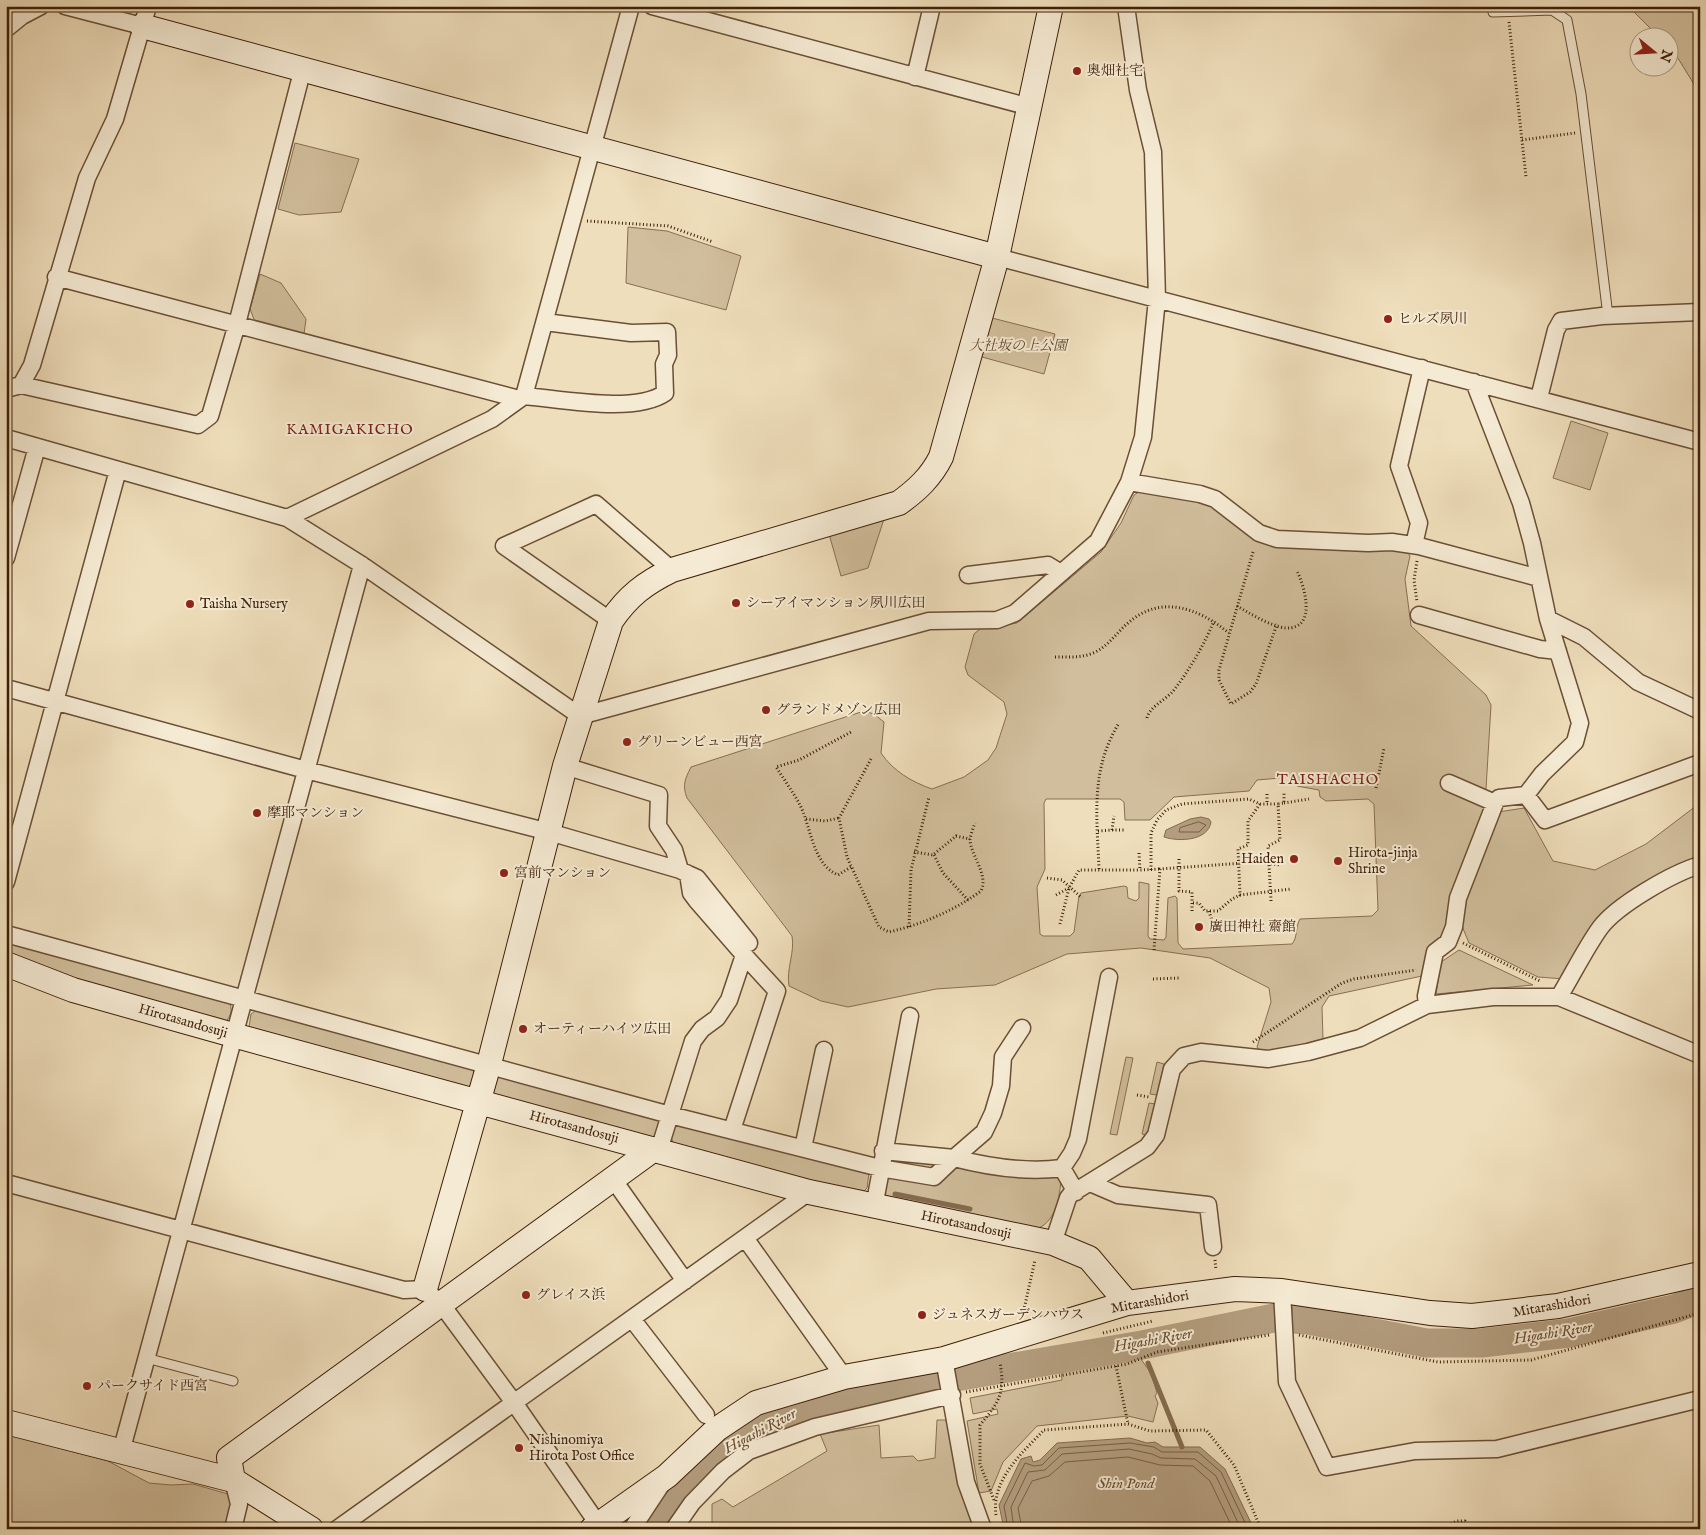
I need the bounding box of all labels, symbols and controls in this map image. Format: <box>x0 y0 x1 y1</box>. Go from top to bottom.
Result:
north arrow <box>1628 28 1678 78</box>
text: N <box>1655 46 1676 64</box>
place label: 奥畑社宅 <box>1087 62 1143 80</box>
marker: 奥畑社宅 <box>1071 65 1083 77</box>
place label: ヒルズ夙川 <box>1398 310 1468 328</box>
marker: ヒルズ夙川 <box>1382 313 1394 325</box>
park label: 大社坂の上公園 <box>969 337 1069 355</box>
district label: KAMIGAKICHO <box>286 420 414 439</box>
place label: シーアイマンション夙川広田 <box>746 594 925 612</box>
place label: Taisha Nursery <box>200 595 288 613</box>
marker: シーアイマンション夙川広田 <box>730 597 742 609</box>
marker: Taisha Nursery <box>184 598 196 610</box>
place label: グランドメゾン広田 <box>776 701 901 719</box>
marker: グランドメゾン広田 <box>760 704 772 716</box>
place label: グリーンビュー西宮 <box>637 733 763 751</box>
marker: グリーンビュー西宮 <box>621 736 633 748</box>
district label: TAISHACHO <box>1277 770 1379 789</box>
place label: 摩耶マンション <box>267 804 364 822</box>
marker: 摩耶マンション <box>251 807 263 819</box>
place label: Hirota-jinja Shrine <box>1348 844 1419 878</box>
place label: Haiden <box>1241 850 1285 868</box>
marker: Haiden <box>1288 853 1300 865</box>
marker: Hirota-jinja Shrine <box>1332 855 1344 867</box>
place label: 宮前マンション <box>514 864 611 882</box>
marker: 宮前マンション <box>498 867 510 879</box>
place label: 廣田神社 齋館 <box>1209 918 1296 936</box>
marker: 廣田神社 齋館 <box>1193 921 1205 933</box>
street label: Hirotasandosuji <box>136 1000 230 1042</box>
place label: オーティーハイツ広田 <box>533 1020 671 1038</box>
marker: オーティーハイツ広田 <box>517 1023 529 1035</box>
street label: Hirotasandosuji <box>527 1106 621 1148</box>
street label: Hirotasandosuji <box>919 1207 1013 1243</box>
place label: グレイス浜 <box>536 1286 605 1304</box>
street label: Mitarashidori <box>1110 1286 1191 1318</box>
marker: グレイス浜 <box>520 1289 532 1301</box>
street label: Mitarashidori <box>1512 1290 1593 1322</box>
place label: ジュネスガーデンハウス <box>932 1306 1084 1324</box>
marker: ジュネスガーデンハウス <box>916 1309 928 1321</box>
water label: Higashi River <box>1512 1317 1594 1350</box>
water label: Higashi River <box>1112 1324 1195 1357</box>
place label: パークサイド西宮 <box>97 1377 208 1395</box>
marker: パークサイド西宮 <box>81 1380 93 1392</box>
water label: Higashi River <box>720 1404 801 1459</box>
place label: Nishinomiya Hirota Post Office <box>529 1431 635 1465</box>
marker: Nishinomiya Hirota Post Office <box>513 1442 525 1454</box>
water label: Shin Pond <box>1098 1474 1155 1493</box>

